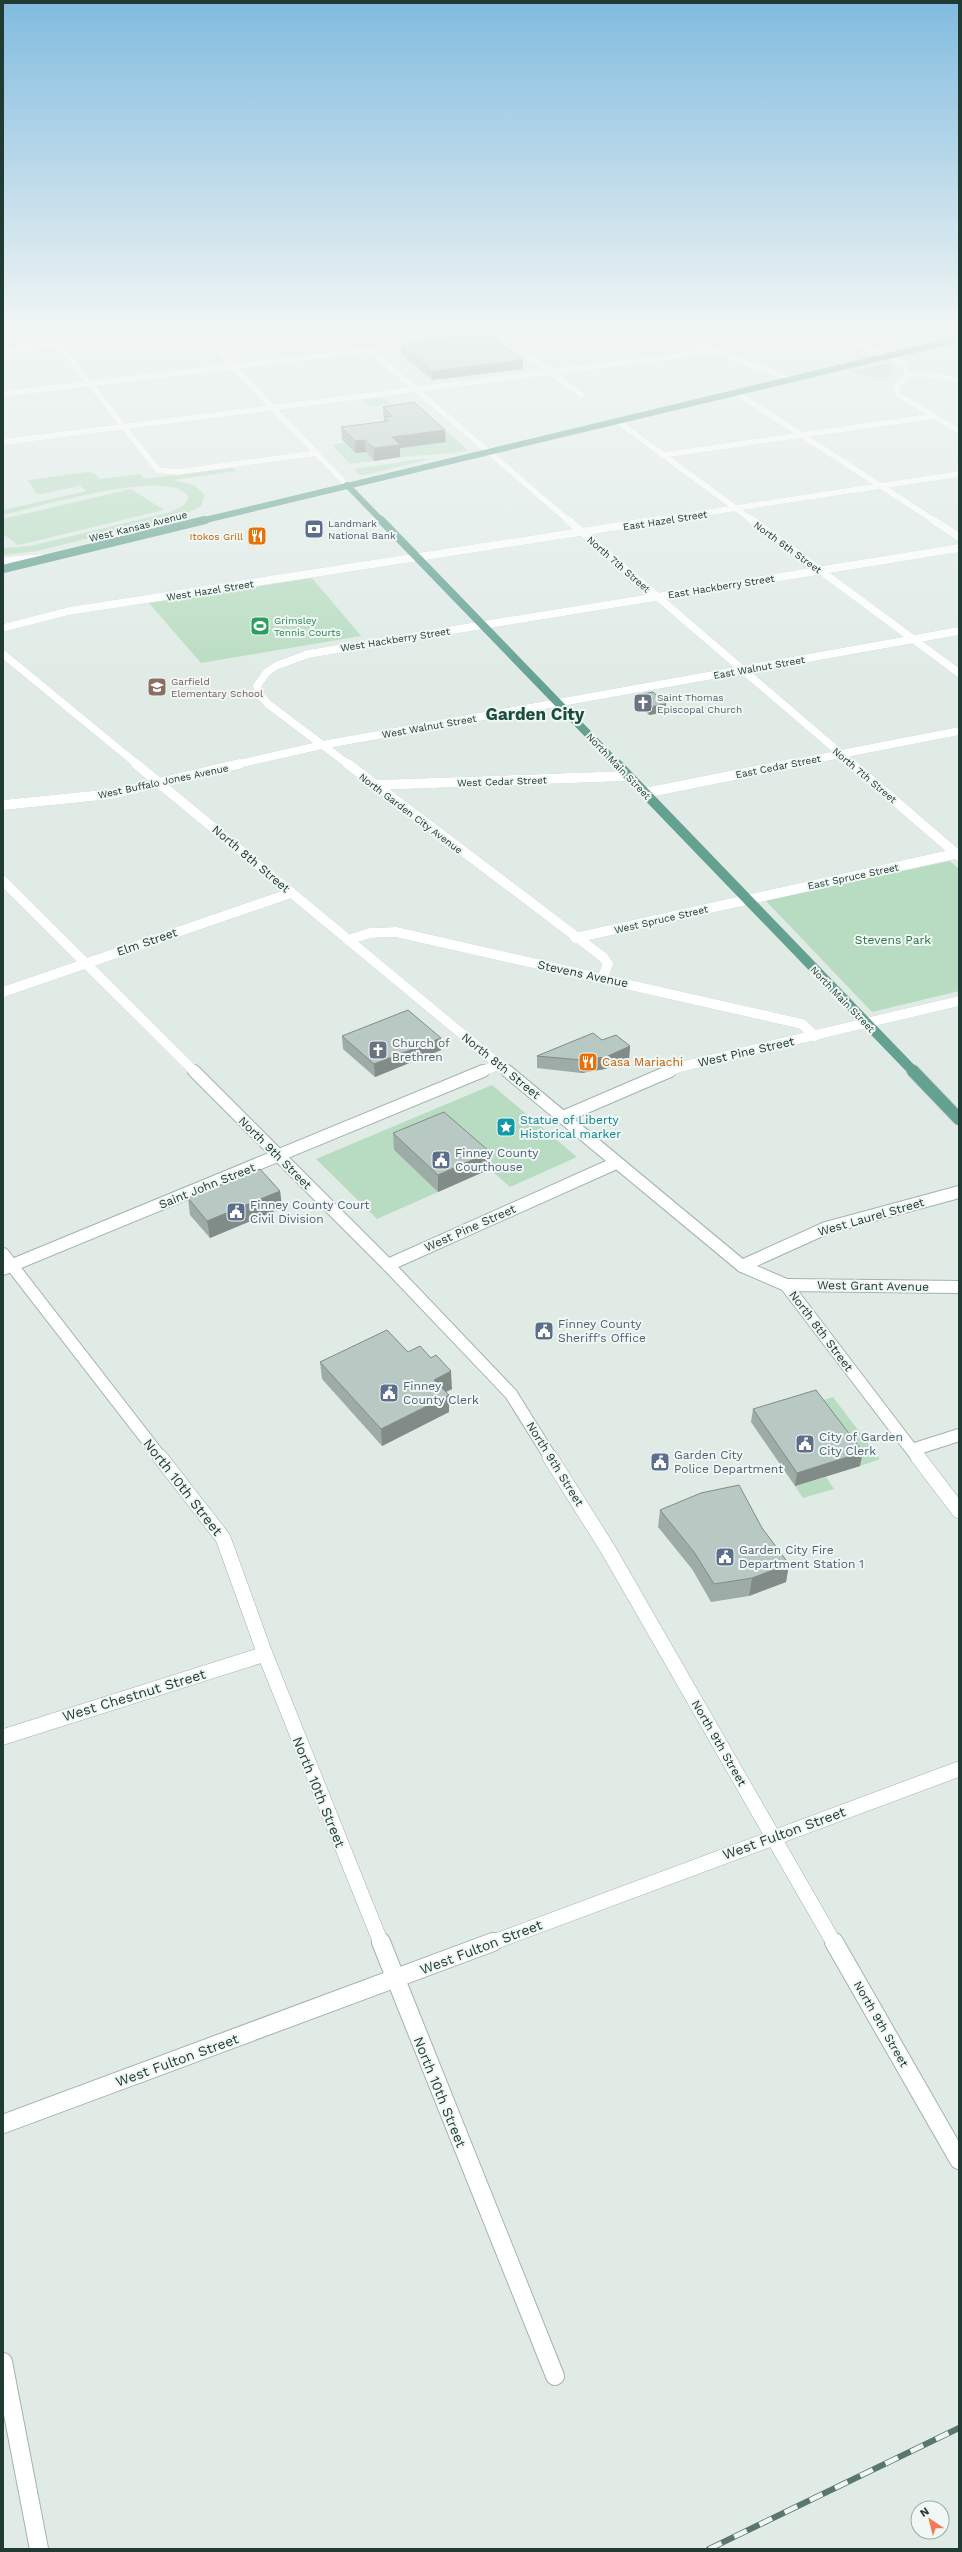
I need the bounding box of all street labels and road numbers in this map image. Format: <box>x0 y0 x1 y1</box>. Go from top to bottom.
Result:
street label: East Hazel Street <box>622 508 709 533</box>
street label: West Kansas Avenue <box>88 509 189 544</box>
street label: North 6th Street <box>752 519 824 576</box>
street label: North 7th Street <box>585 534 653 595</box>
street label: East Hackberry Street <box>667 573 776 600</box>
street label: West Hazel Street <box>166 578 255 603</box>
street label: West Hackberry Street <box>340 625 451 654</box>
street label: East Walnut Street <box>712 654 806 681</box>
street label: West Walnut Street <box>381 713 478 740</box>
street label: North Main Street <box>584 731 653 802</box>
street label: North 7th Street <box>831 745 899 806</box>
street label: East Cedar Street <box>734 753 823 780</box>
street label: West Buffalo Jones Avenue <box>97 762 230 801</box>
street label: North Garden City Avenue <box>357 771 465 856</box>
street label: West Cedar Street <box>457 774 548 789</box>
street label: North 8th Street <box>209 822 293 896</box>
street label: East Spruce Street <box>807 861 900 892</box>
street label: West Spruce Street <box>613 903 710 936</box>
street label: Elm Street <box>115 925 179 959</box>
street label: Stevens Avenue <box>536 958 630 990</box>
street label: North Main Street <box>808 964 877 1035</box>
street label: North 8th Street <box>459 1030 543 1102</box>
street label: West Pine Street <box>696 1034 796 1070</box>
street label: North 9th Street <box>236 1114 314 1192</box>
street label: Saint John Street <box>157 1160 257 1212</box>
street label: West Laurel Street <box>816 1195 926 1239</box>
street label: West Pine Street <box>422 1202 518 1254</box>
street label: West Grant Avenue <box>817 1278 929 1294</box>
street label: North 8th Street <box>786 1288 856 1374</box>
street label: North 9th Street <box>523 1419 587 1509</box>
street label: North 10th Street <box>140 1435 226 1539</box>
street label: West Chestnut Street <box>61 1666 208 1724</box>
street label: North 9th Street <box>689 1697 749 1789</box>
street label: North 10th Street <box>289 1734 349 1850</box>
street label: West Fulton Street <box>720 1803 848 1863</box>
street label: West Fulton Street <box>418 1916 544 1978</box>
street label: North 9th Street <box>851 1978 911 2070</box>
street label: West Fulton Street <box>113 2030 241 2090</box>
street label: North 10th Street <box>410 2034 470 2150</box>

